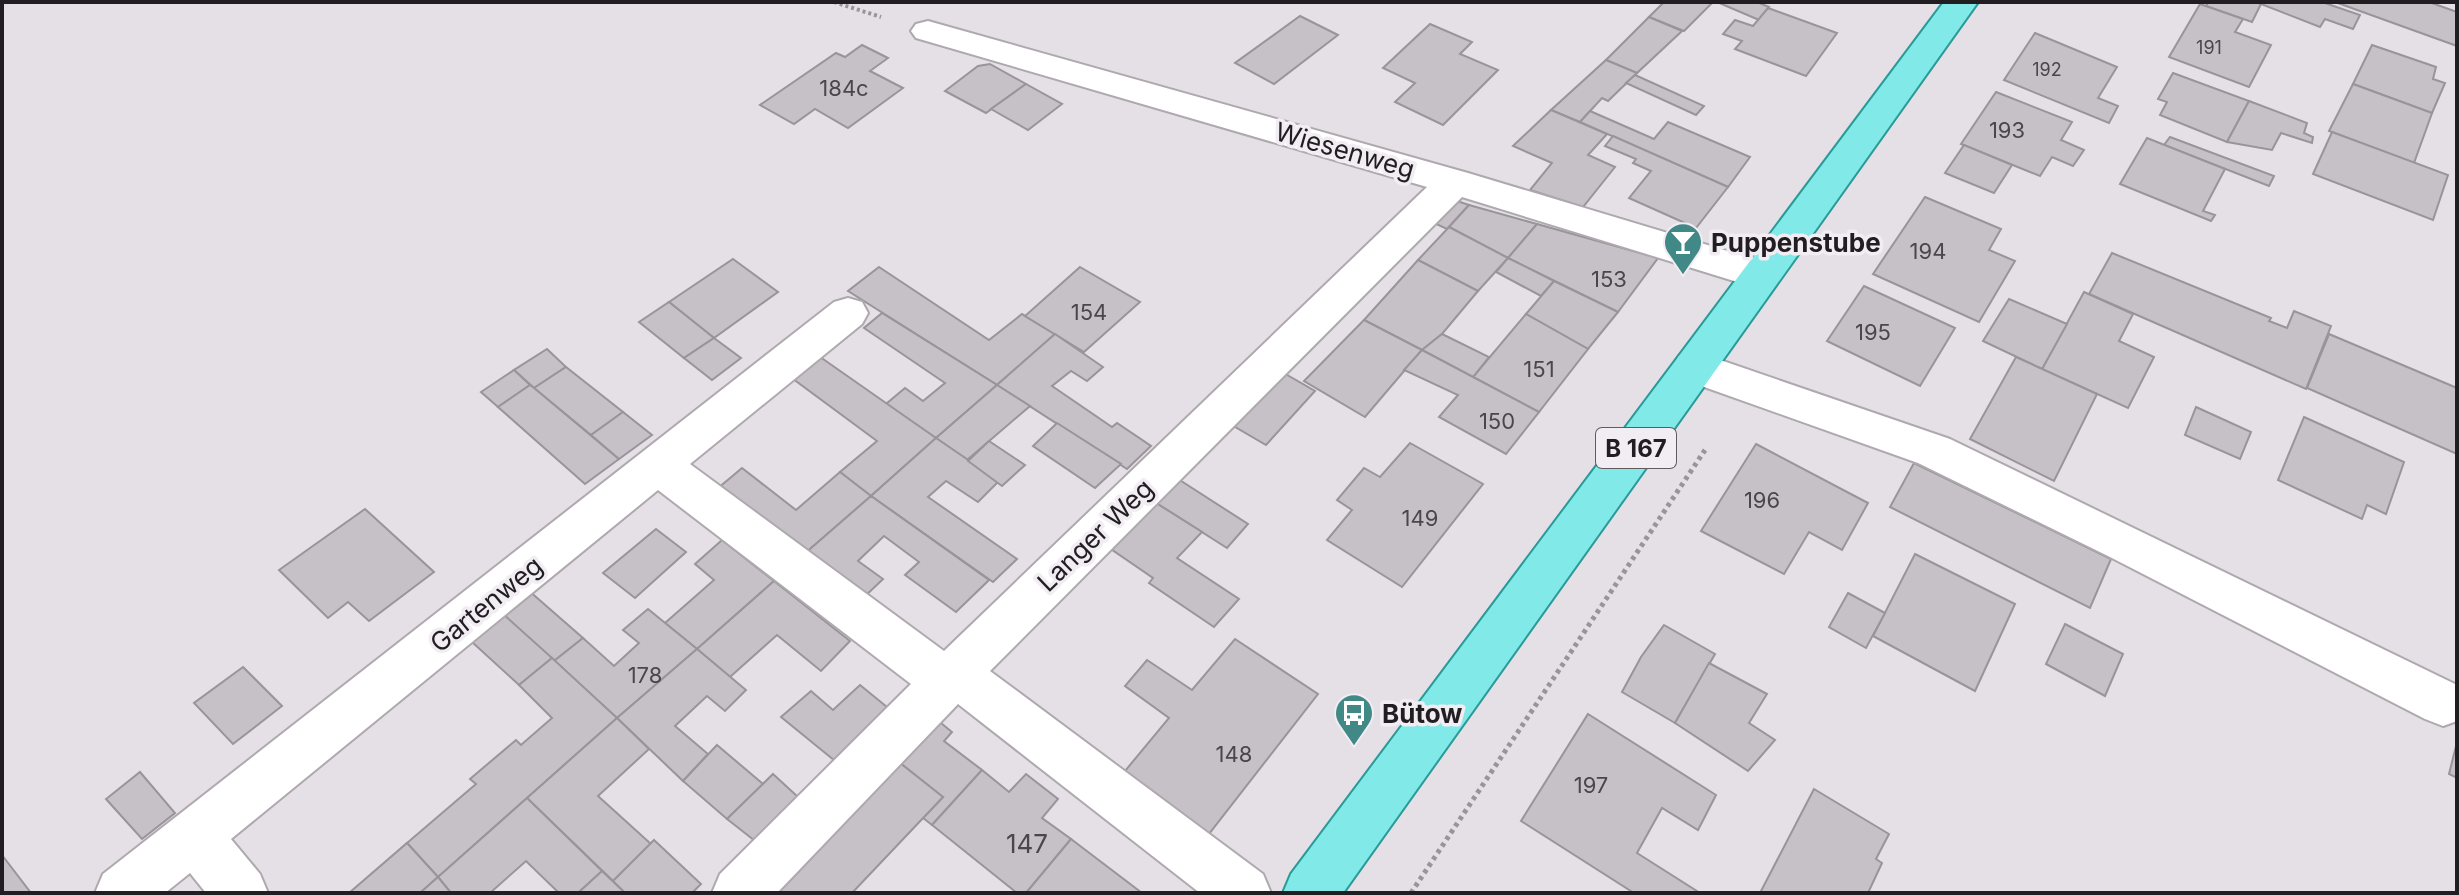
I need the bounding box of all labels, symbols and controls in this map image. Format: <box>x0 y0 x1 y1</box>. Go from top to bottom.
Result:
house number: 191 <box>2196 37 2222 58</box>
house number: 192 <box>2032 59 2062 80</box>
house number: 184c <box>819 75 869 101</box>
street label: Wiesenweg <box>1272 115 1418 185</box>
house number: 193 <box>1989 117 2025 143</box>
bar icon: Puppenstube <box>1662 221 1704 276</box>
place label: Puppenstube <box>1711 227 1881 258</box>
house number: 194 <box>1910 238 1946 264</box>
house number: 153 <box>1591 266 1627 292</box>
house number: 154 <box>1071 299 1107 325</box>
house number: 195 <box>1855 319 1891 345</box>
house number: 151 <box>1523 356 1555 382</box>
house number: 150 <box>1479 408 1515 434</box>
road number: B 167 <box>1596 428 1676 468</box>
street label: Langer Weg <box>1031 472 1159 598</box>
house number: 196 <box>1744 487 1780 513</box>
house number: 149 <box>1402 505 1438 531</box>
street label: Gartenweg <box>424 550 548 658</box>
house number: 178 <box>628 662 662 688</box>
bus stop icon: Bütow <box>1333 692 1375 747</box>
place label: Bütow <box>1382 698 1462 729</box>
house number: 148 <box>1216 741 1252 767</box>
house number: 197 <box>1574 772 1608 798</box>
house number: 147 <box>1006 828 1048 859</box>

